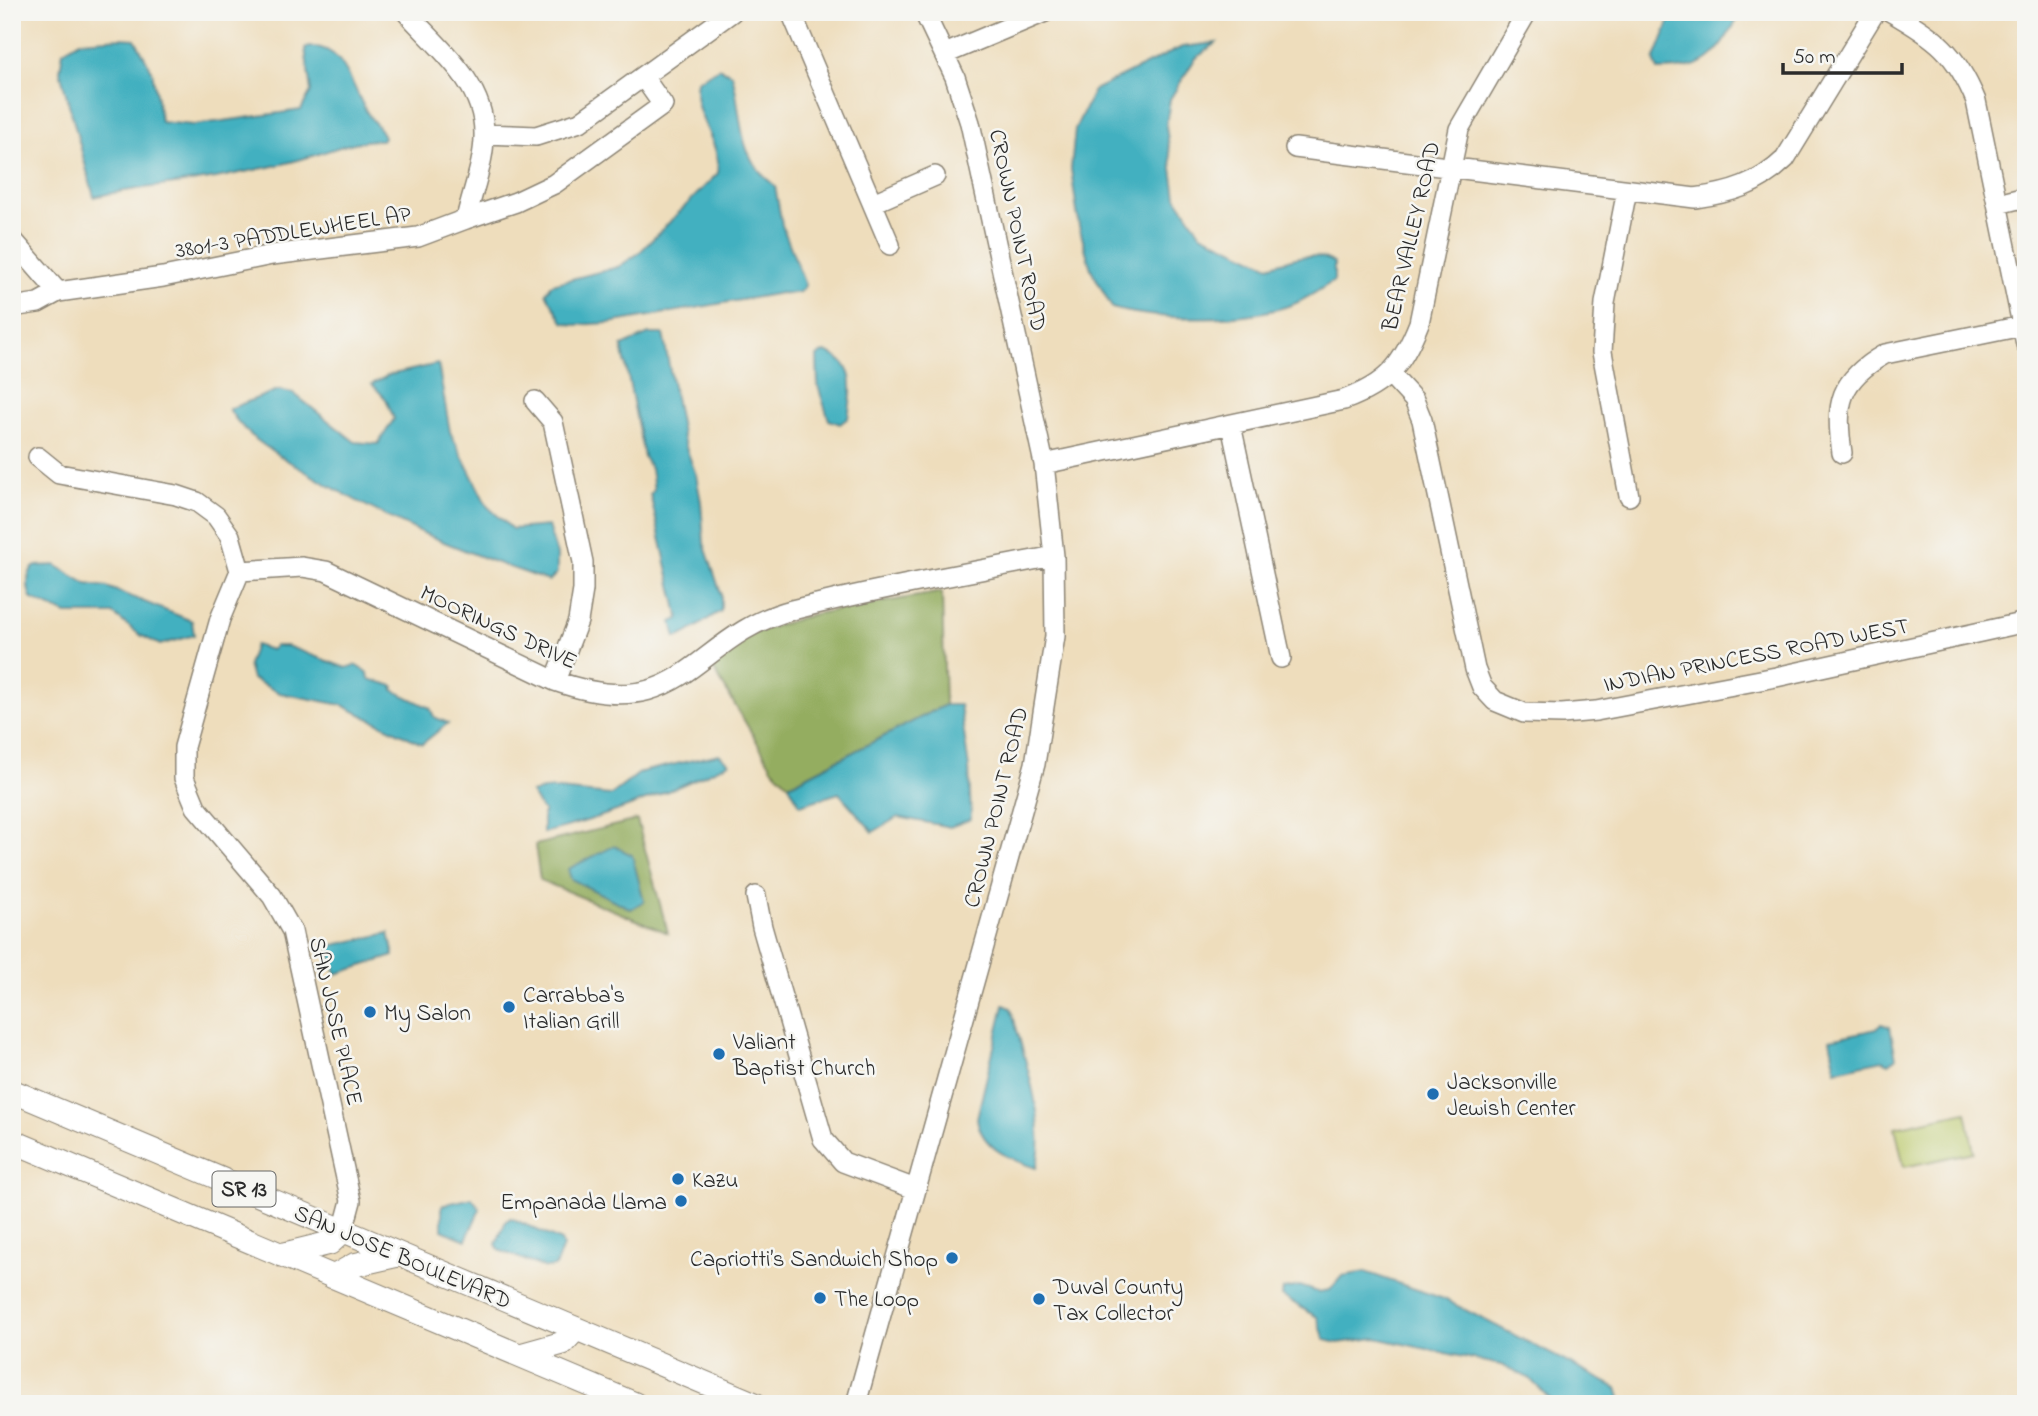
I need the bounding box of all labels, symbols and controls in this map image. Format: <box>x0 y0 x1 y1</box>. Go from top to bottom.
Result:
scale bar <box>1783 32 1902 76</box>
text: 50 m <box>1793 43 1836 73</box>
street label: CROWN POINT ROAD <box>979 126 1054 335</box>
street label: BEAR VALLEY ROAD <box>1374 139 1450 335</box>
street label: 3801-3 PADDLEWHEEL AP <box>173 199 413 268</box>
street label: MOORINGS DRIVE <box>414 577 582 679</box>
street label: INDIAN PRINCESS ROAD WEST <box>1601 611 1912 702</box>
street label: CROWN POINT ROAD <box>957 704 1038 911</box>
street label: SAN JOSE PLACE <box>299 934 370 1109</box>
place label: Carrabba's Italian Grill <box>523 980 625 1039</box>
place label: My Salon <box>384 998 471 1033</box>
marker: Carrabba's Italian Grill <box>501 999 517 1015</box>
marker: My Salon <box>362 1004 378 1020</box>
place label: Valiant Baptist Church <box>732 1027 875 1086</box>
marker: Valiant Baptist Church <box>711 1046 727 1062</box>
place label: Jacksonville Jewish Center <box>1447 1067 1576 1126</box>
marker: Jacksonville Jewish Center <box>1425 1086 1441 1102</box>
place label: Kazu <box>692 1165 738 1198</box>
marker: Kazu <box>670 1171 686 1187</box>
road number: SR 13 <box>212 1172 276 1206</box>
place label: Empanada Llama <box>500 1187 667 1220</box>
marker: Empanada Llama <box>673 1193 689 1209</box>
street label: SAN JOSE BOULEVARD <box>288 1198 516 1319</box>
place label: Capriotti’s Sandwich Shop <box>690 1244 938 1277</box>
marker: Capriotti’s Sandwich Shop <box>944 1250 960 1266</box>
place label: Duval County Tax Collector <box>1052 1272 1183 1331</box>
place label: The Loop <box>834 1284 919 1317</box>
marker: The Loop <box>812 1290 828 1306</box>
marker: Duval County Tax Collector <box>1031 1291 1047 1307</box>

